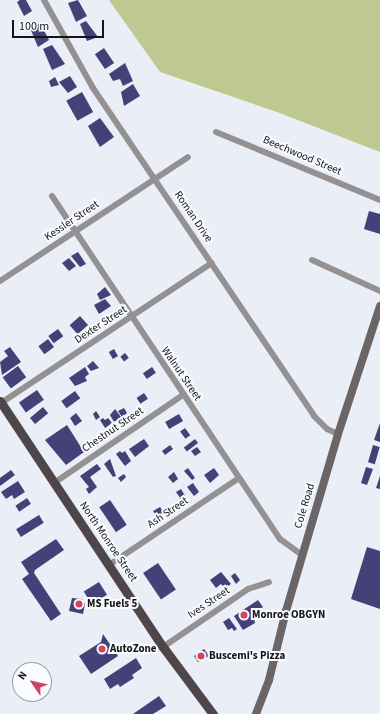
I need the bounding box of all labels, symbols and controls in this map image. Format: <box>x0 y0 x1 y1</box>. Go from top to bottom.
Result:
scale bar <box>14 12 106 38</box>
text: 100 m <box>19 18 49 35</box>
street label: Beechwood Street <box>261 134 343 178</box>
street label: Roman Drive <box>171 189 215 245</box>
street label: Kessler Street <box>42 198 102 244</box>
street label: Dexter Street <box>73 303 129 347</box>
street label: Walnut Street <box>158 344 204 404</box>
street label: Chestnut Street <box>80 405 146 455</box>
street label: Cole Road <box>292 482 318 530</box>
street label: Ash Street <box>145 495 191 531</box>
street label: North Monroe Street <box>76 499 140 585</box>
street label: Ives Street <box>185 584 233 622</box>
place label: MS Fuels 5 <box>87 597 137 611</box>
marker: MS Fuels 5 <box>74 599 84 609</box>
place label: Monroe OBGYN <box>252 608 325 622</box>
marker: Monroe OBGYN <box>239 610 249 620</box>
place label: AutoZone <box>110 642 157 656</box>
marker: AutoZone <box>97 644 107 654</box>
place label: Buscemi's Pizza <box>209 649 285 663</box>
marker: Buscemi's Pizza <box>196 651 206 661</box>
north arrow <box>12 662 52 702</box>
text: N <box>14 668 31 683</box>

